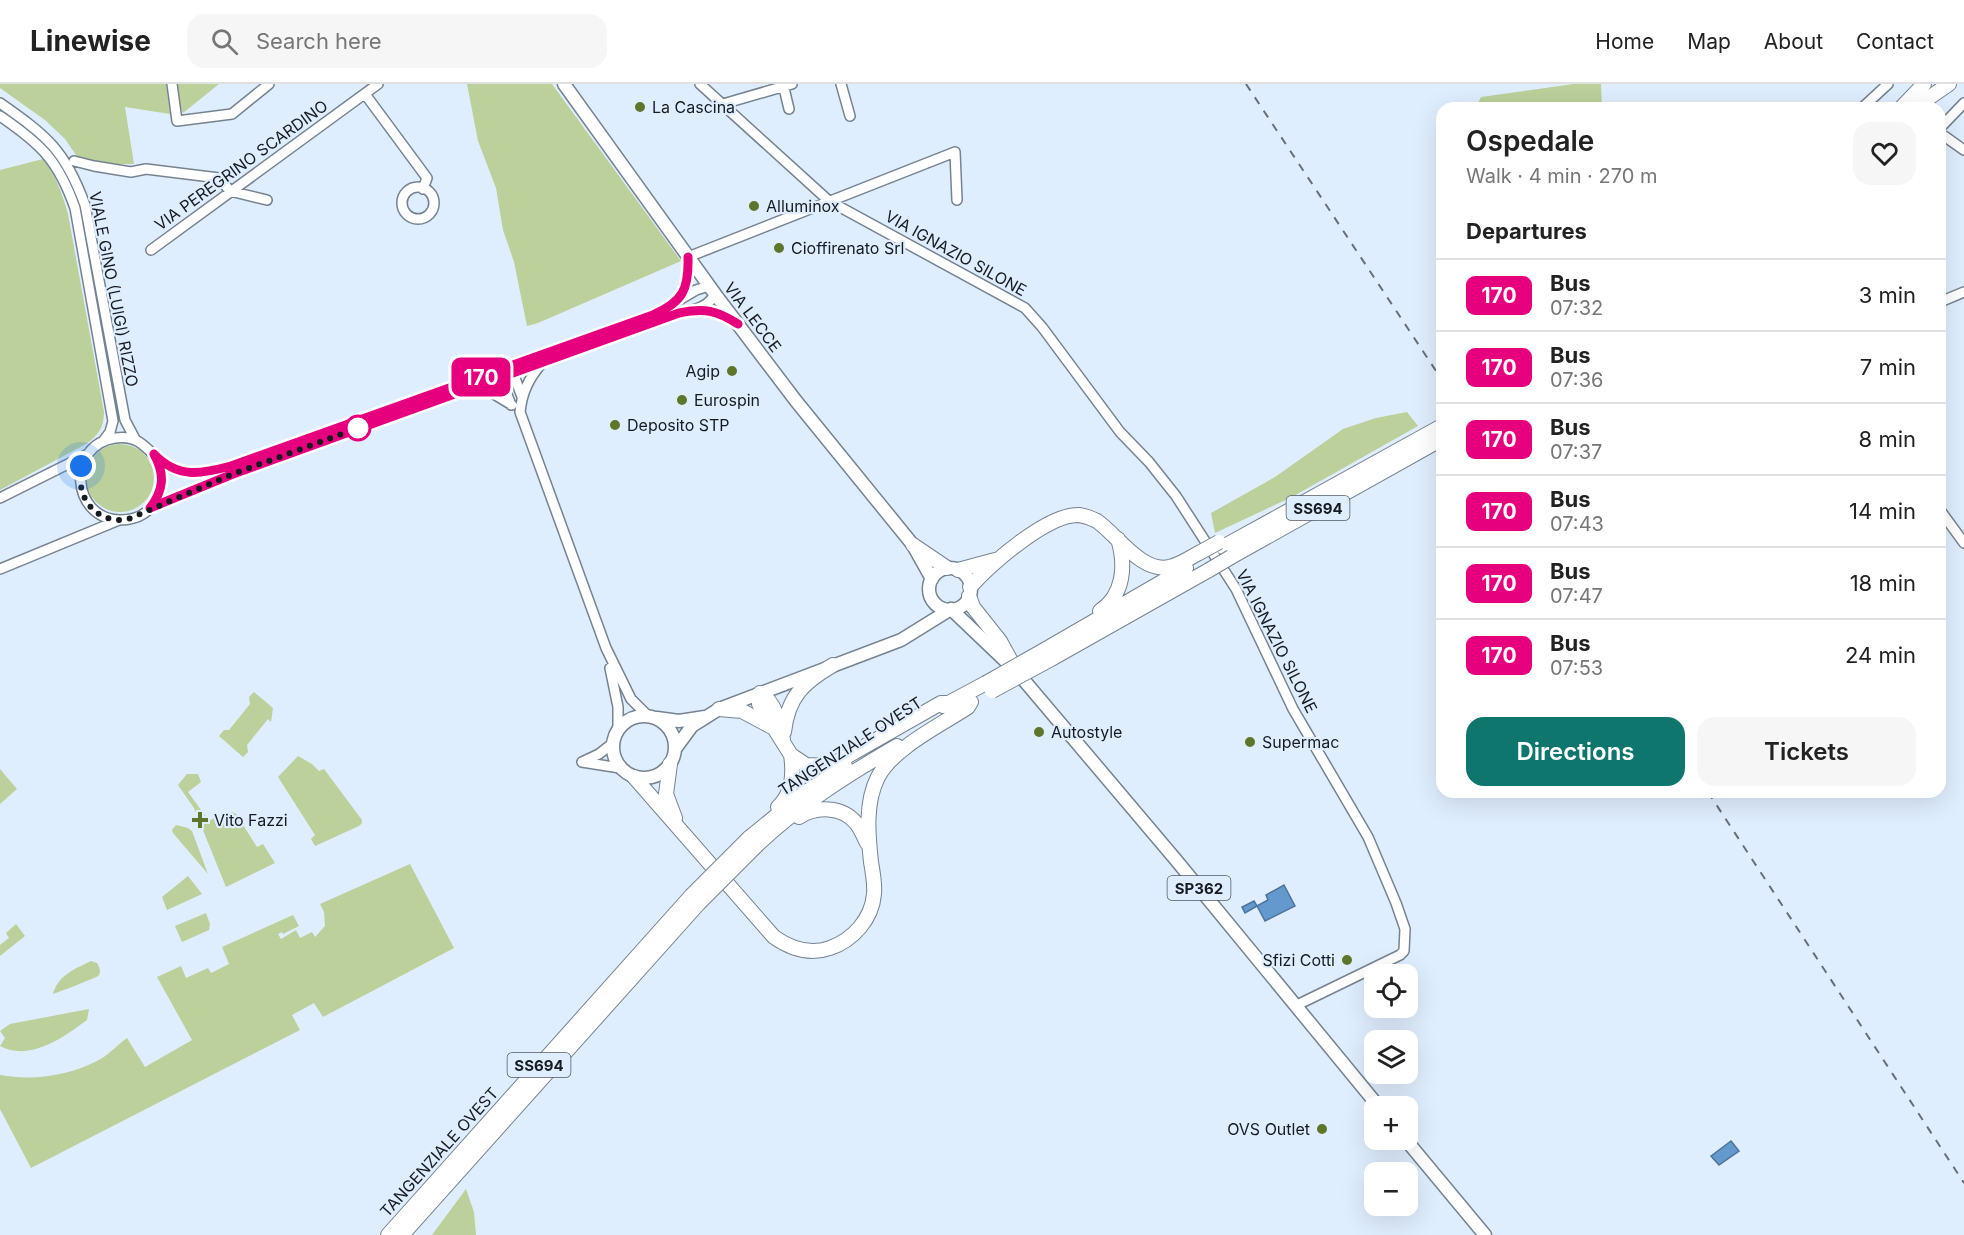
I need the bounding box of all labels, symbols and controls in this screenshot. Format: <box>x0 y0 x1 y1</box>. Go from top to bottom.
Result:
search box <box>187 14 607 68</box>
text: Linewise <box>30 24 151 58</box>
icon: search <box>208 25 241 58</box>
text: Search here <box>256 28 382 54</box>
text: Home <box>1595 29 1654 54</box>
text: Map <box>1687 29 1731 54</box>
text: About <box>1764 29 1823 54</box>
text: Contact <box>1856 29 1934 54</box>
street label: VIA PEREGRINO SCARDINO <box>151 95 331 235</box>
place label: La Cascina <box>652 97 735 117</box>
marker: La Cascina <box>633 100 647 114</box>
button: heart <box>1853 122 1916 185</box>
text: Ospedale <box>1466 124 1594 158</box>
text: Walk · 4 min · 270 m <box>1466 164 1657 188</box>
street label: VIALE GINO (LUIGI) RIZZO <box>85 190 143 388</box>
place label: Alluminox <box>766 196 840 216</box>
marker: Alluminox <box>747 199 761 213</box>
street label: VIA IGNAZIO SILONE <box>882 206 1030 300</box>
text: Departures <box>1466 218 1587 244</box>
place label: Cioffirenato Srl <box>791 238 904 258</box>
marker: Cioffirenato Srl <box>772 241 786 255</box>
text: Bus <box>1550 270 1591 296</box>
street label: VIA LECCE <box>720 278 786 356</box>
text: 3 min <box>1859 282 1916 308</box>
text: 170 <box>1481 283 1517 308</box>
text: 07:32 <box>1550 296 1603 320</box>
text: Bus <box>1550 342 1591 368</box>
text: 7 min <box>1860 354 1916 380</box>
text: 170 <box>1481 355 1517 380</box>
line badge: 170 <box>446 358 516 396</box>
place label: Agip <box>685 361 720 381</box>
marker: Agip <box>725 364 739 378</box>
text: 170 <box>463 365 499 390</box>
text: 07:36 <box>1550 368 1603 392</box>
place label: Eurospin <box>694 390 760 410</box>
marker: Eurospin <box>675 393 689 407</box>
text: Bus <box>1550 414 1591 440</box>
unlabelled marker <box>345 415 371 441</box>
place label: Deposito STP <box>627 415 730 435</box>
marker: Deposito STP <box>608 418 622 432</box>
text: 8 min <box>1859 426 1916 452</box>
text: 170 <box>1481 427 1517 452</box>
text: 07:37 <box>1550 440 1602 464</box>
your location <box>66 451 96 481</box>
text: Bus <box>1550 486 1591 512</box>
road number: SS694 <box>1286 496 1350 520</box>
text: 14 min <box>1849 498 1916 524</box>
text: 170 <box>1481 499 1517 524</box>
text: 07:43 <box>1550 512 1604 536</box>
text: Bus <box>1550 558 1591 584</box>
street label: VIA IGNAZIO SILONE <box>1232 566 1322 716</box>
text: 18 min <box>1850 570 1916 596</box>
text: 170 <box>1481 571 1517 596</box>
text: 07:47 <box>1550 584 1603 608</box>
text: Bus <box>1550 630 1591 656</box>
text: 24 min <box>1845 642 1916 668</box>
text: 170 <box>1481 643 1517 668</box>
text: 07:53 <box>1550 656 1603 680</box>
street label: TANGENZIALE OVEST <box>774 692 926 800</box>
button: Directions <box>1466 717 1685 786</box>
button: Tickets <box>1697 717 1916 786</box>
place label: Autostyle <box>1051 722 1122 742</box>
marker: Autostyle <box>1032 725 1046 739</box>
place label: Supermac <box>1262 732 1339 752</box>
marker: Supermac <box>1243 735 1257 749</box>
place label: Vito Fazzi <box>214 810 288 830</box>
marker: Vito Fazzi <box>191 811 209 829</box>
road number: SP362 <box>1168 876 1230 900</box>
place label: Sfizi Cotti <box>1262 950 1335 970</box>
marker: Sfizi Cotti <box>1340 953 1354 967</box>
map controls <box>1364 964 1418 1216</box>
button: locate <box>1364 964 1418 1018</box>
button: layers <box>1364 1030 1418 1084</box>
road number: SS694 <box>508 1053 570 1077</box>
street label: TANGENZIALE OVEST <box>376 1083 502 1221</box>
button: + <box>1364 1096 1418 1150</box>
place label: OVS Outlet <box>1227 1119 1310 1139</box>
marker: OVS Outlet <box>1315 1122 1329 1136</box>
button: − <box>1364 1162 1418 1216</box>

